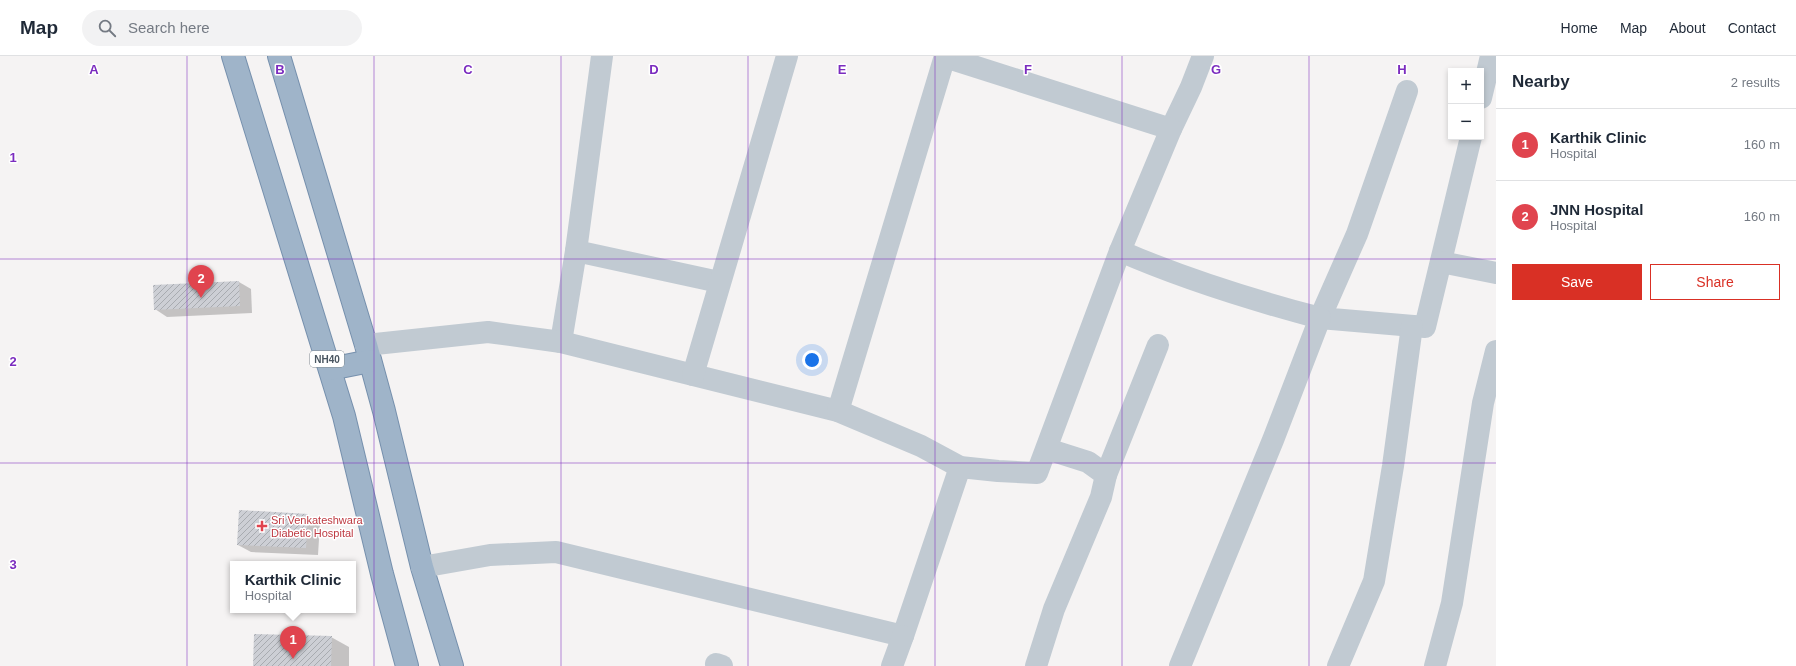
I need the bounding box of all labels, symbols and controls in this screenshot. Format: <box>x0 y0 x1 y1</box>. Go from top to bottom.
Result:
search box <box>82 10 362 46</box>
text: Map <box>20 17 58 38</box>
icon: search <box>96 17 118 39</box>
text: Search here <box>128 19 210 36</box>
text: Home <box>1561 20 1598 36</box>
text: Map <box>1620 20 1647 36</box>
text: About <box>1669 20 1706 36</box>
text: Contact <box>1728 20 1776 36</box>
text: A <box>89 62 99 77</box>
text: B <box>275 62 285 77</box>
text: C <box>463 62 473 77</box>
text: D <box>649 62 659 77</box>
text: E <box>838 62 847 77</box>
text: F <box>1024 62 1032 77</box>
text: G <box>1211 62 1221 77</box>
text: H <box>1397 62 1407 77</box>
map controls <box>1448 68 1484 140</box>
button: + <box>1448 68 1484 104</box>
text: Nearby <box>1512 72 1570 91</box>
text: 2 results <box>1731 75 1780 90</box>
button: − <box>1448 104 1484 140</box>
text: Karthik Clinic <box>1550 129 1647 146</box>
text: 1 <box>1521 137 1529 152</box>
text: 160 m <box>1744 137 1780 152</box>
text: Hospital <box>1550 146 1597 161</box>
text: 1 <box>9 150 17 165</box>
text: JNN Hospital <box>1550 201 1643 218</box>
text: 2 <box>1521 209 1529 224</box>
text: 160 m <box>1744 209 1780 224</box>
text: Hospital <box>1550 218 1597 233</box>
button: Save <box>1512 264 1642 300</box>
button: Share <box>1650 264 1780 300</box>
pin: 2 <box>188 265 214 298</box>
your location <box>802 350 822 370</box>
road number: NH40 <box>310 351 344 367</box>
text: 2 <box>9 354 17 369</box>
place label: Sri Venkateshwara Diabetic Hospital <box>271 514 364 539</box>
marker: Sri Venkateshwara Diabetic Hospital <box>256 520 268 532</box>
text: 3 <box>9 557 17 572</box>
popup <box>230 561 356 613</box>
text: Karthik Clinic <box>245 571 341 588</box>
text: Hospital <box>245 588 292 603</box>
pin: 1 <box>280 626 306 659</box>

